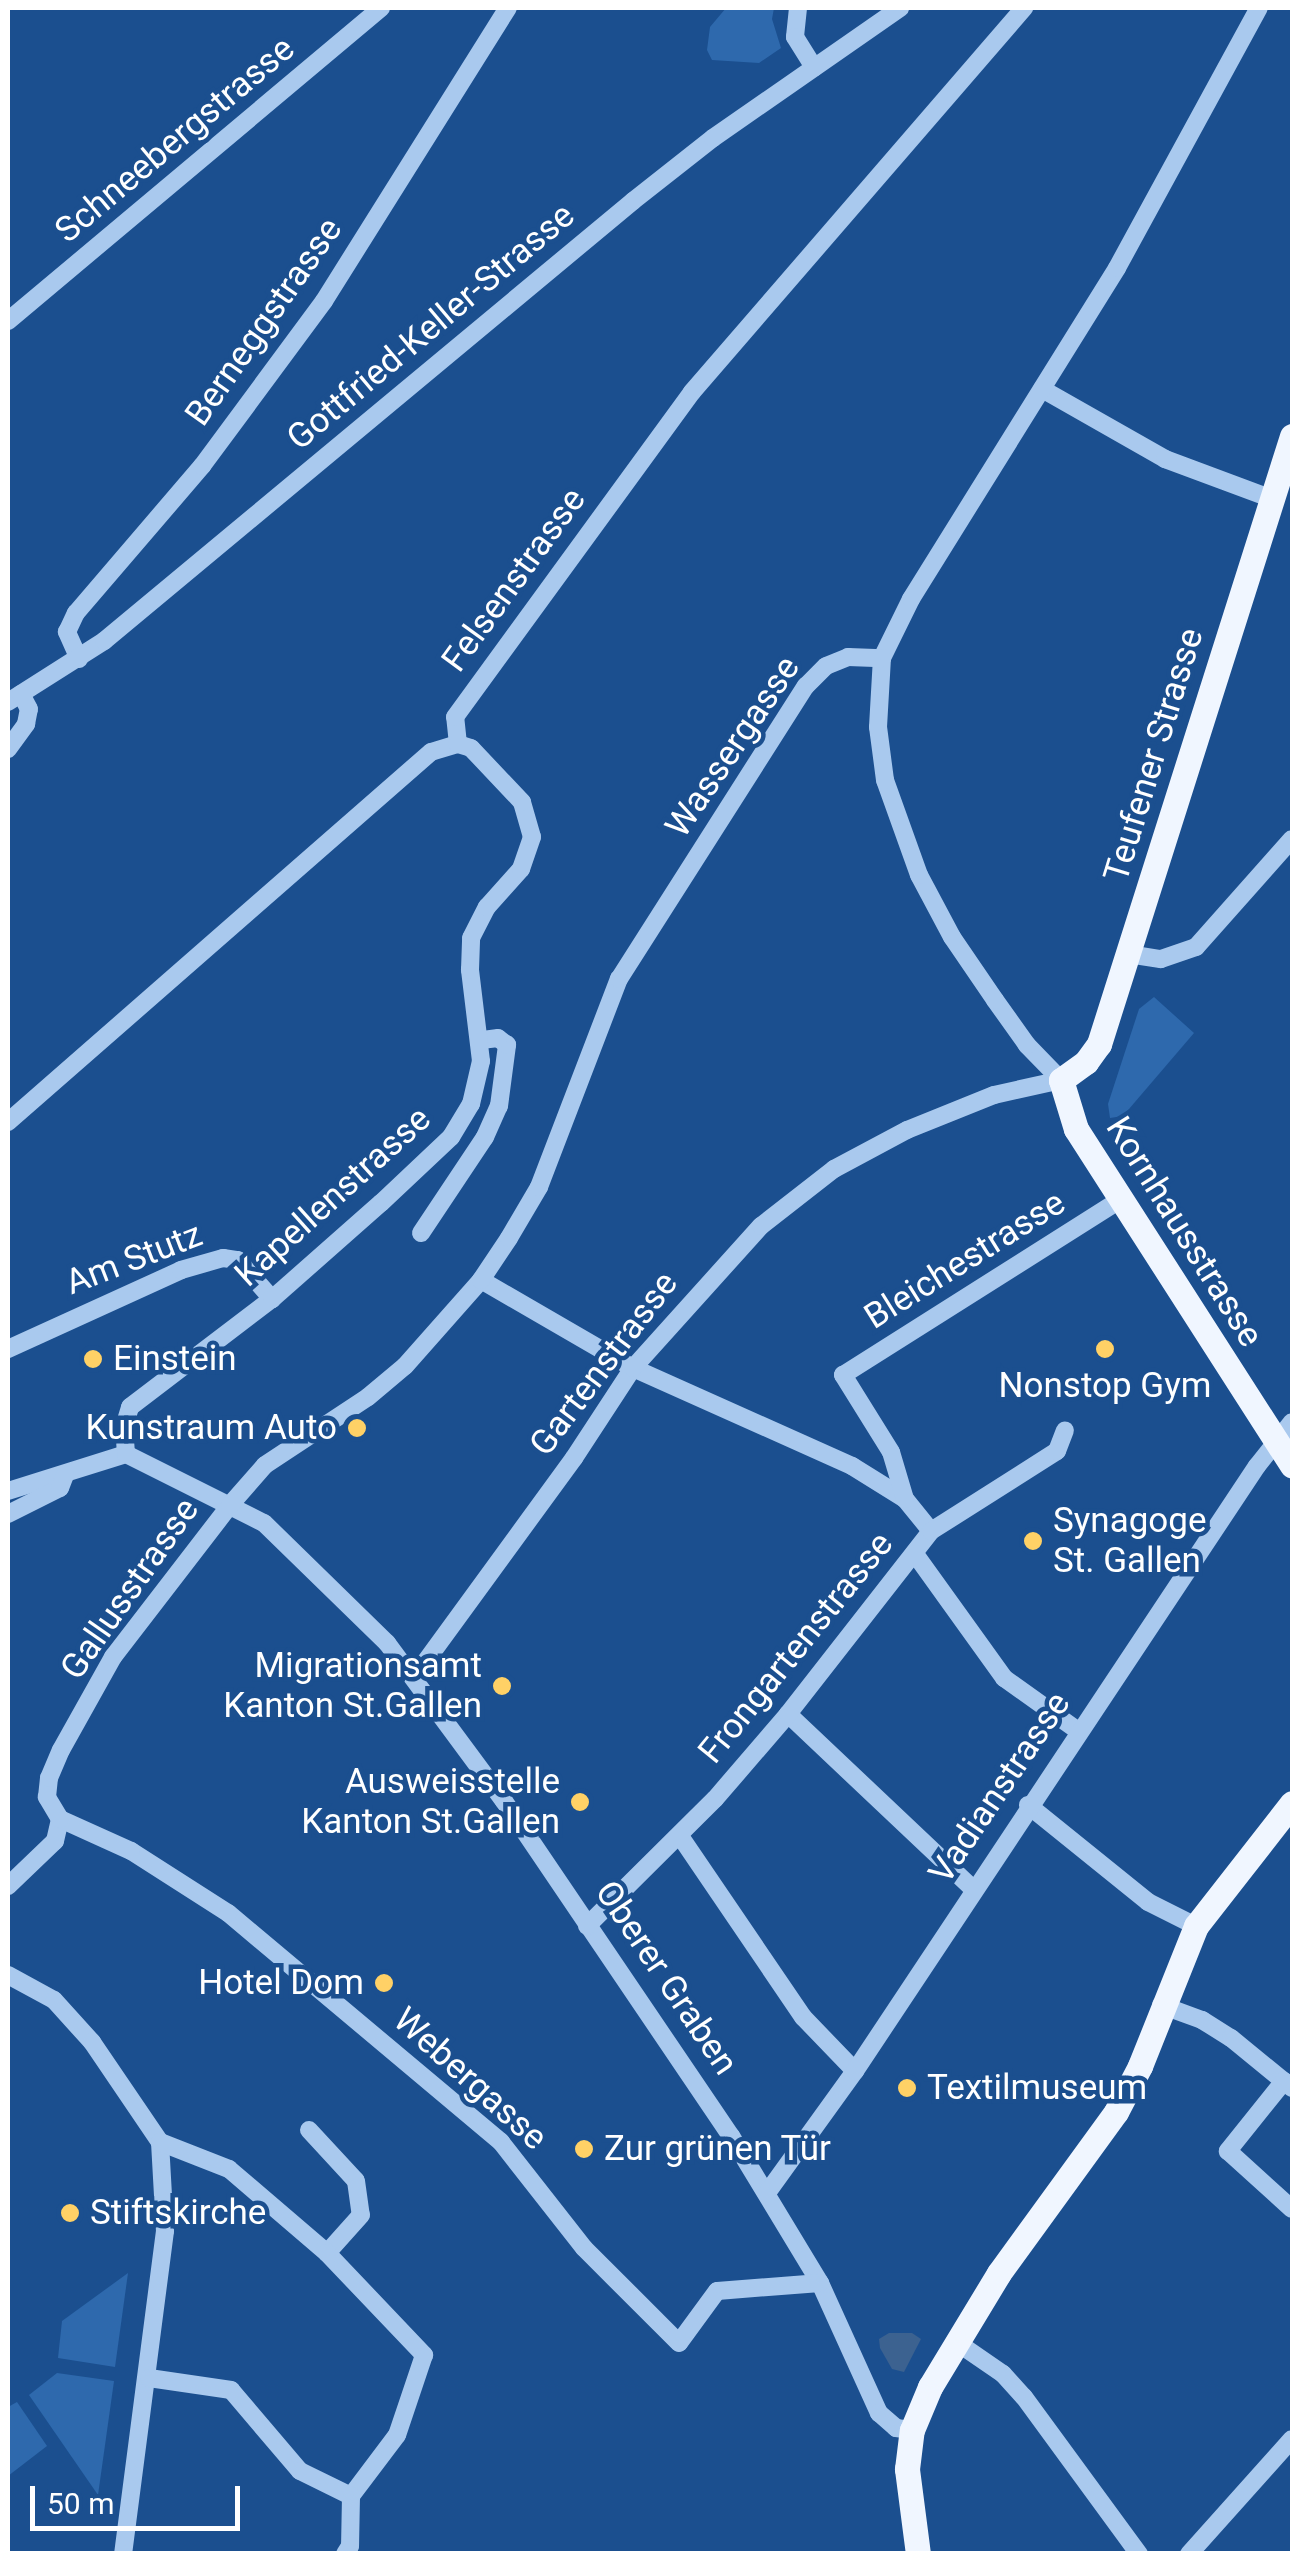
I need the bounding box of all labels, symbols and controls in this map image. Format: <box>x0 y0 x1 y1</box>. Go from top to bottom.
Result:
street label: Schneebergstrasse <box>47 28 303 252</box>
street label: Gottfried-Keller-Strasse <box>279 195 583 459</box>
street label: Berneggstrasse <box>177 210 351 434</box>
street label: Felsenstrasse <box>433 480 595 680</box>
street label: Teufener Strasse <box>1095 623 1213 887</box>
street label: Wassergasse <box>657 649 809 845</box>
street label: Kapellenstrasse <box>227 1098 439 1296</box>
street label: Kornhausstrasse <box>1097 1109 1271 1355</box>
street label: Bleichestrasse <box>857 1182 1073 1338</box>
street label: Am Stutz <box>60 1214 208 1304</box>
street label: Gartenstrasse <box>521 1264 687 1464</box>
place label: Einstein <box>113 1338 237 1380</box>
marker: Nonstop Gym <box>1094 1338 1116 1360</box>
marker: Einstein <box>82 1348 104 1370</box>
place label: Nonstop Gym <box>999 1365 1211 1407</box>
place label: Kunstraum Auto <box>85 1407 337 1449</box>
marker: Kunstraum Auto <box>346 1417 368 1439</box>
street label: Gallusstrasse <box>52 1490 208 1688</box>
place label: Synagoge St. Gallen <box>1053 1500 1207 1582</box>
street label: Frongartenstrasse <box>690 1524 902 1772</box>
marker: Synagoge St. Gallen <box>1022 1530 1044 1552</box>
place label: Migrationsamt Kanton St.Gallen <box>223 1645 482 1727</box>
marker: Migrationsamt Kanton St.Gallen <box>491 1675 513 1697</box>
street label: Vadianstrasse <box>921 1684 1079 1892</box>
place label: Ausweisstelle Kanton St.Gallen <box>301 1761 560 1843</box>
marker: Ausweisstelle Kanton St.Gallen <box>569 1791 591 1813</box>
street label: Oberer Graben <box>586 1873 746 2083</box>
place label: Hotel Dom <box>198 1962 364 2004</box>
marker: Hotel Dom <box>373 1972 395 1994</box>
street label: Webergasse <box>385 1999 555 2159</box>
place label: Textilmuseum <box>927 2067 1147 2109</box>
marker: Textilmuseum <box>896 2077 918 2099</box>
place label: Zur grünen Tür <box>604 2128 832 2170</box>
marker: Zur grünen Tür <box>573 2138 595 2160</box>
place label: Stiftskirche <box>90 2192 266 2234</box>
marker: Stiftskirche <box>59 2202 81 2224</box>
scale bar <box>35 2466 245 2528</box>
text: 50 m <box>47 2486 114 2521</box>

